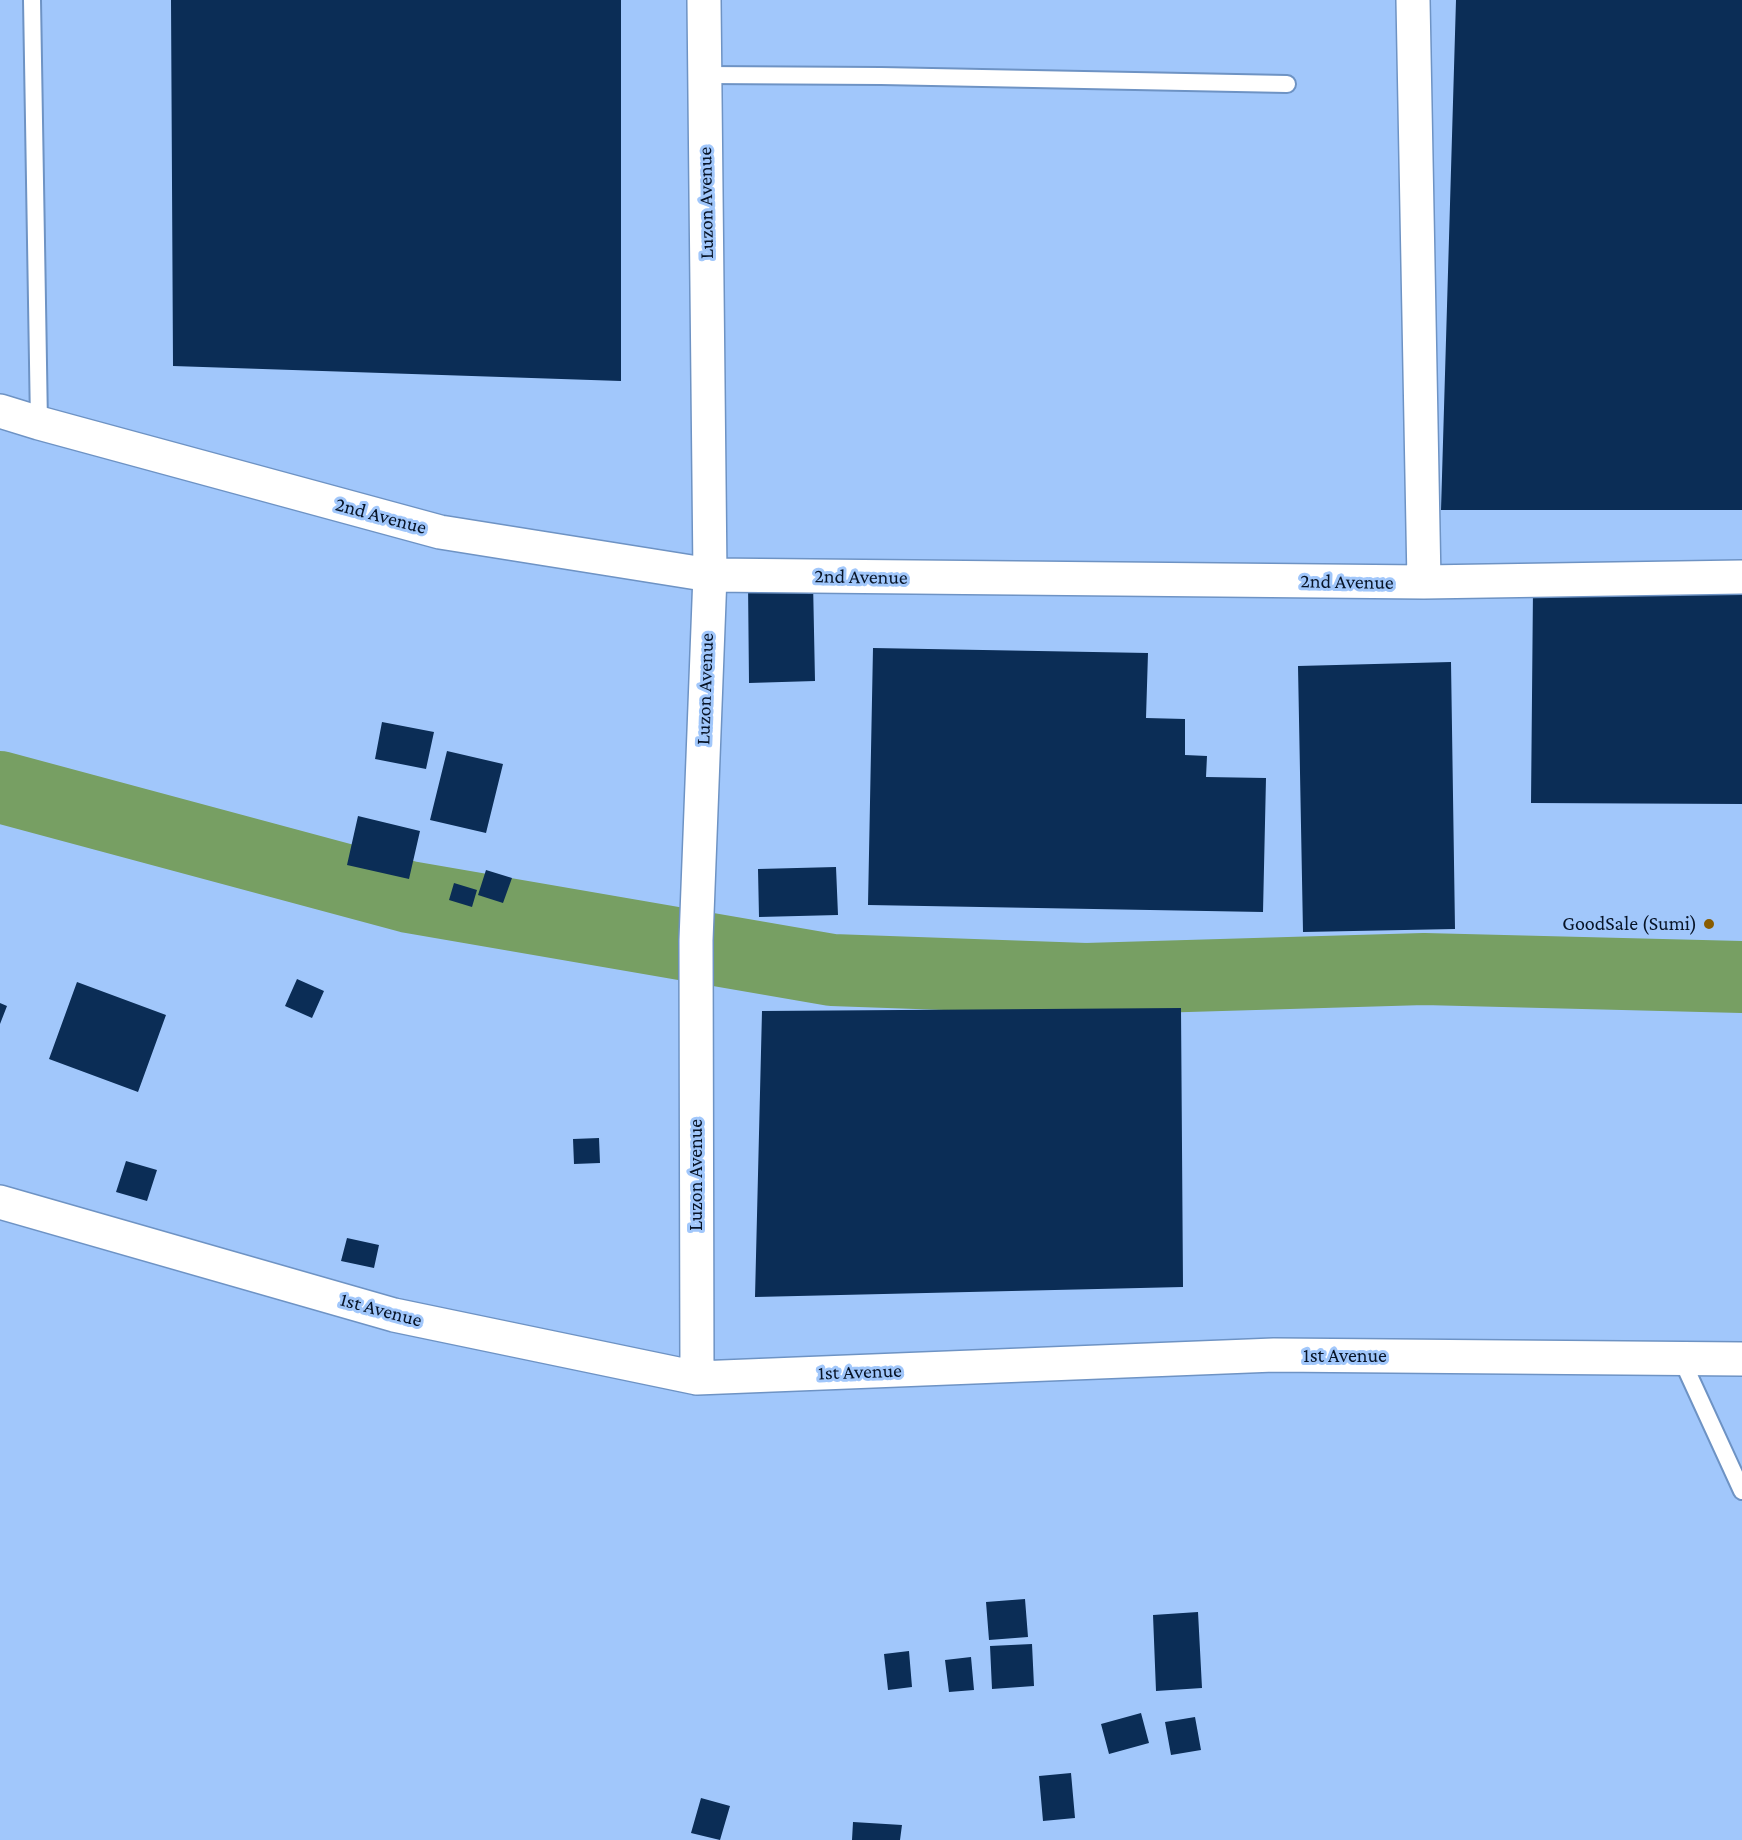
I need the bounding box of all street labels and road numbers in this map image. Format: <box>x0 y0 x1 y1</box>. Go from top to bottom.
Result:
street label: Luzon Avenue <box>693 147 719 259</box>
street label: 2nd Avenue <box>333 492 429 540</box>
street label: 2nd Avenue <box>814 564 908 590</box>
street label: 2nd Avenue <box>1300 569 1394 595</box>
street label: Luzon Avenue <box>691 632 719 746</box>
street label: Luzon Avenue <box>684 1119 708 1231</box>
street label: 1st Avenue <box>337 1288 425 1332</box>
street label: 1st Avenue <box>1303 1344 1387 1368</box>
street label: 1st Avenue <box>818 1359 902 1385</box>

